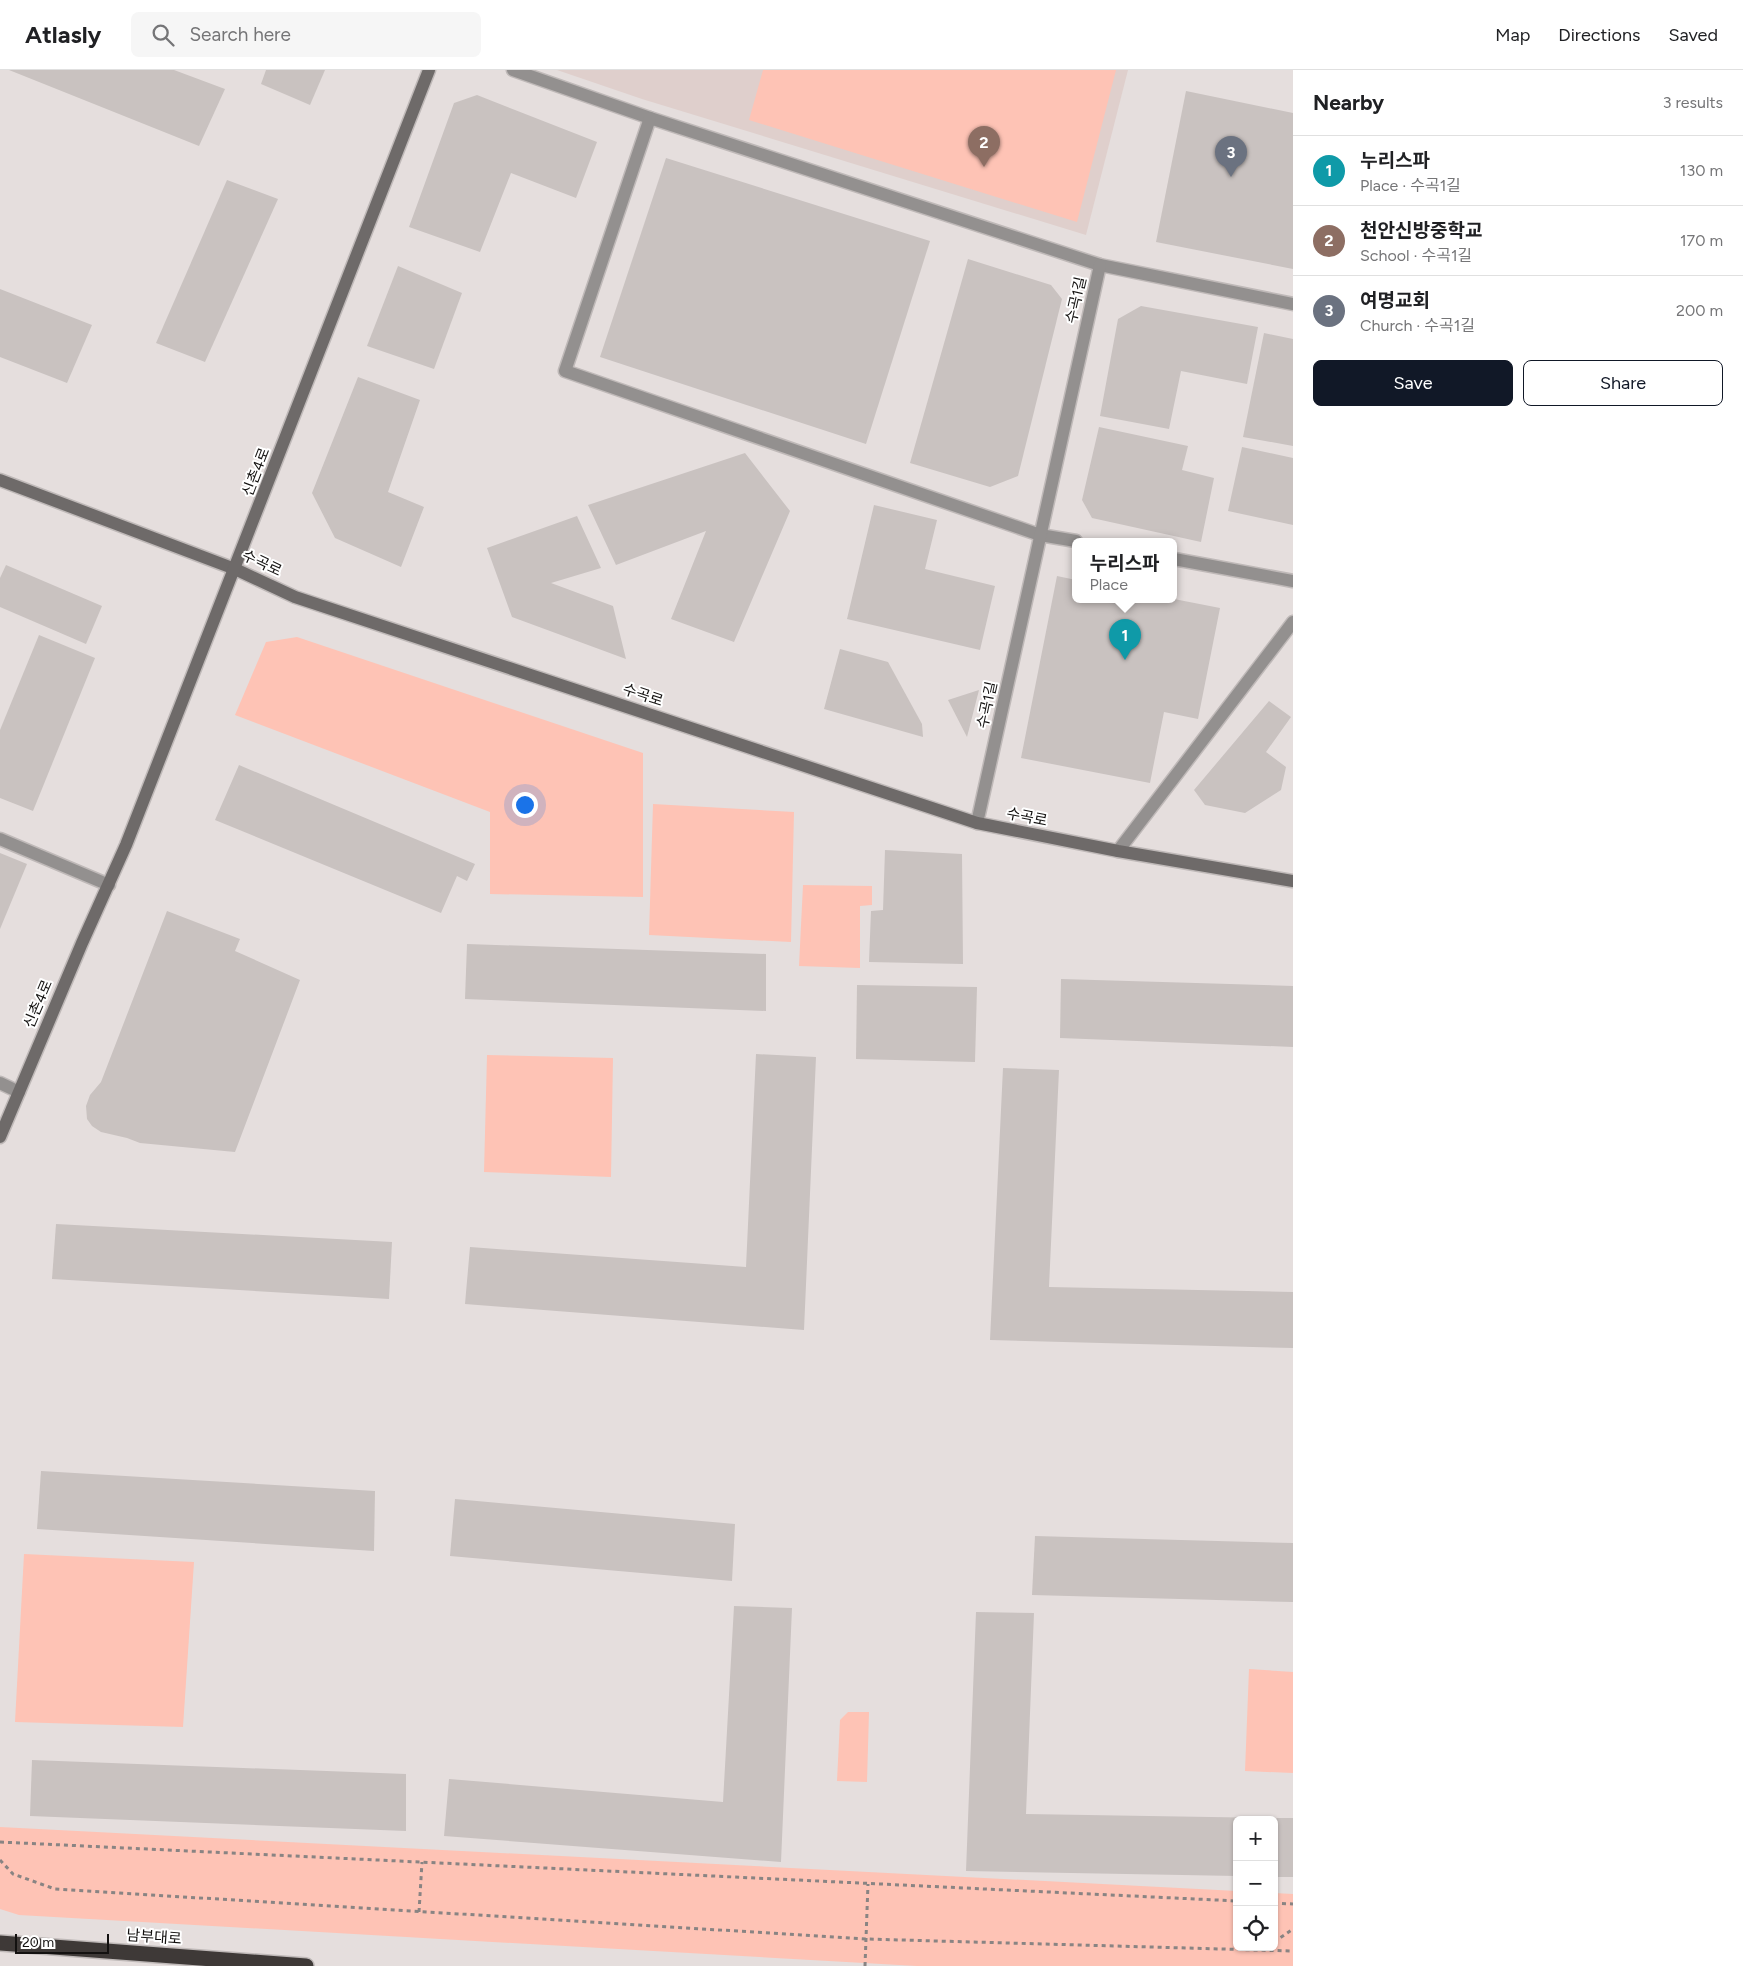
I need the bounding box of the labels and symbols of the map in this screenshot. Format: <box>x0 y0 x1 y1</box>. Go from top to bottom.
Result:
pin: 2 <box>968 126 1000 167</box>
pin: 3 <box>1215 136 1247 177</box>
street label: 수곡1길 <box>1062 275 1090 325</box>
street label: 신촌4로 <box>239 445 273 499</box>
street label: 수곡로 <box>239 546 285 580</box>
pin: 1 <box>1109 619 1141 660</box>
street label: 수곡로 <box>621 680 665 710</box>
street label: 수곡1길 <box>973 680 1001 730</box>
your location <box>512 792 538 818</box>
street label: 수곡로 <box>1005 804 1049 830</box>
street label: 신촌4로 <box>20 977 56 1031</box>
street label: 남부대로 <box>126 1926 182 1948</box>
scale bar <box>15 1931 109 1954</box>

